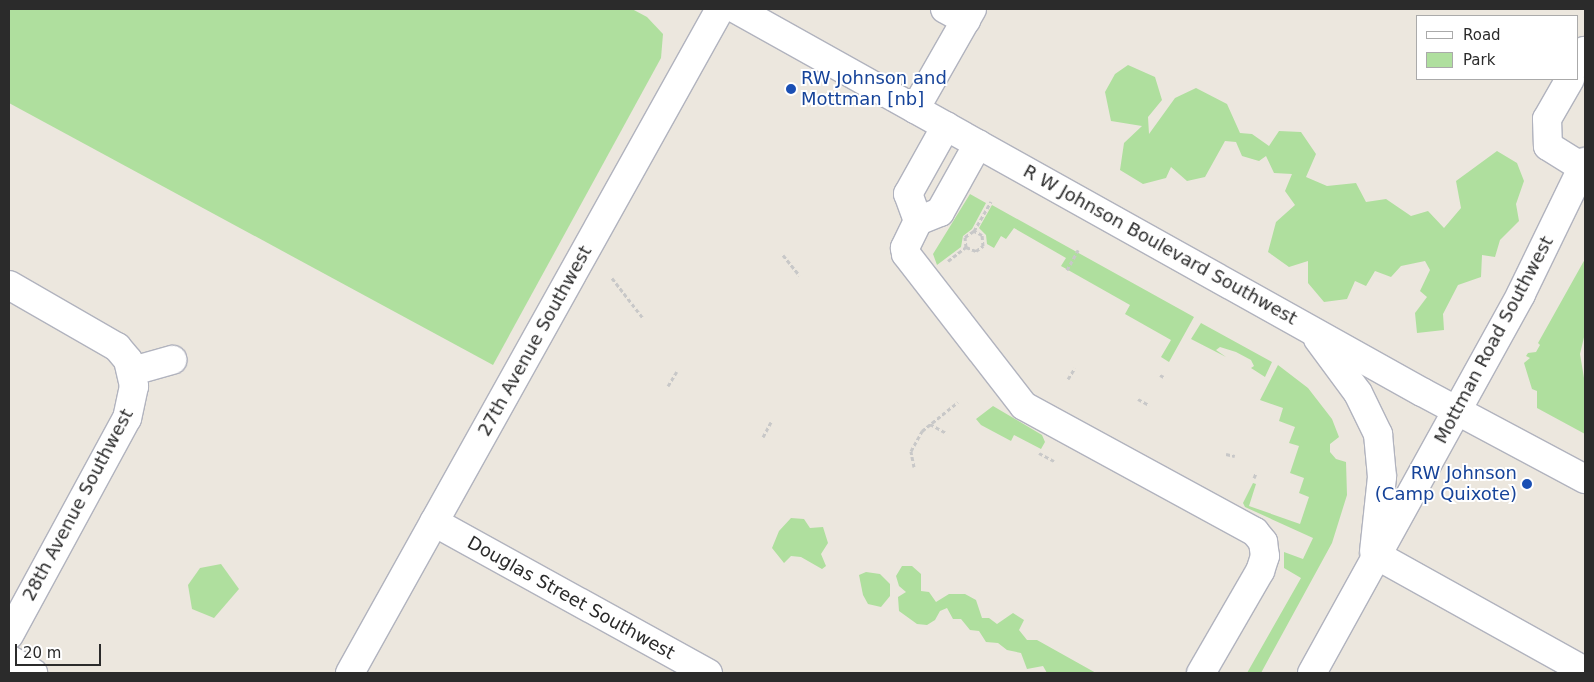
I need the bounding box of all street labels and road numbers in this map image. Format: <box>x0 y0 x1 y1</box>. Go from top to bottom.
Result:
street label: R W Johnson Boulevard Southwest <box>1019 160 1301 330</box>
street label: Mottman Road Southwest <box>1430 233 1558 447</box>
street label: 27th Avenue Southwest <box>474 242 596 440</box>
street label: 28th Avenue Southwest <box>18 405 138 605</box>
street label: Douglas Street Southwest <box>464 532 678 664</box>

